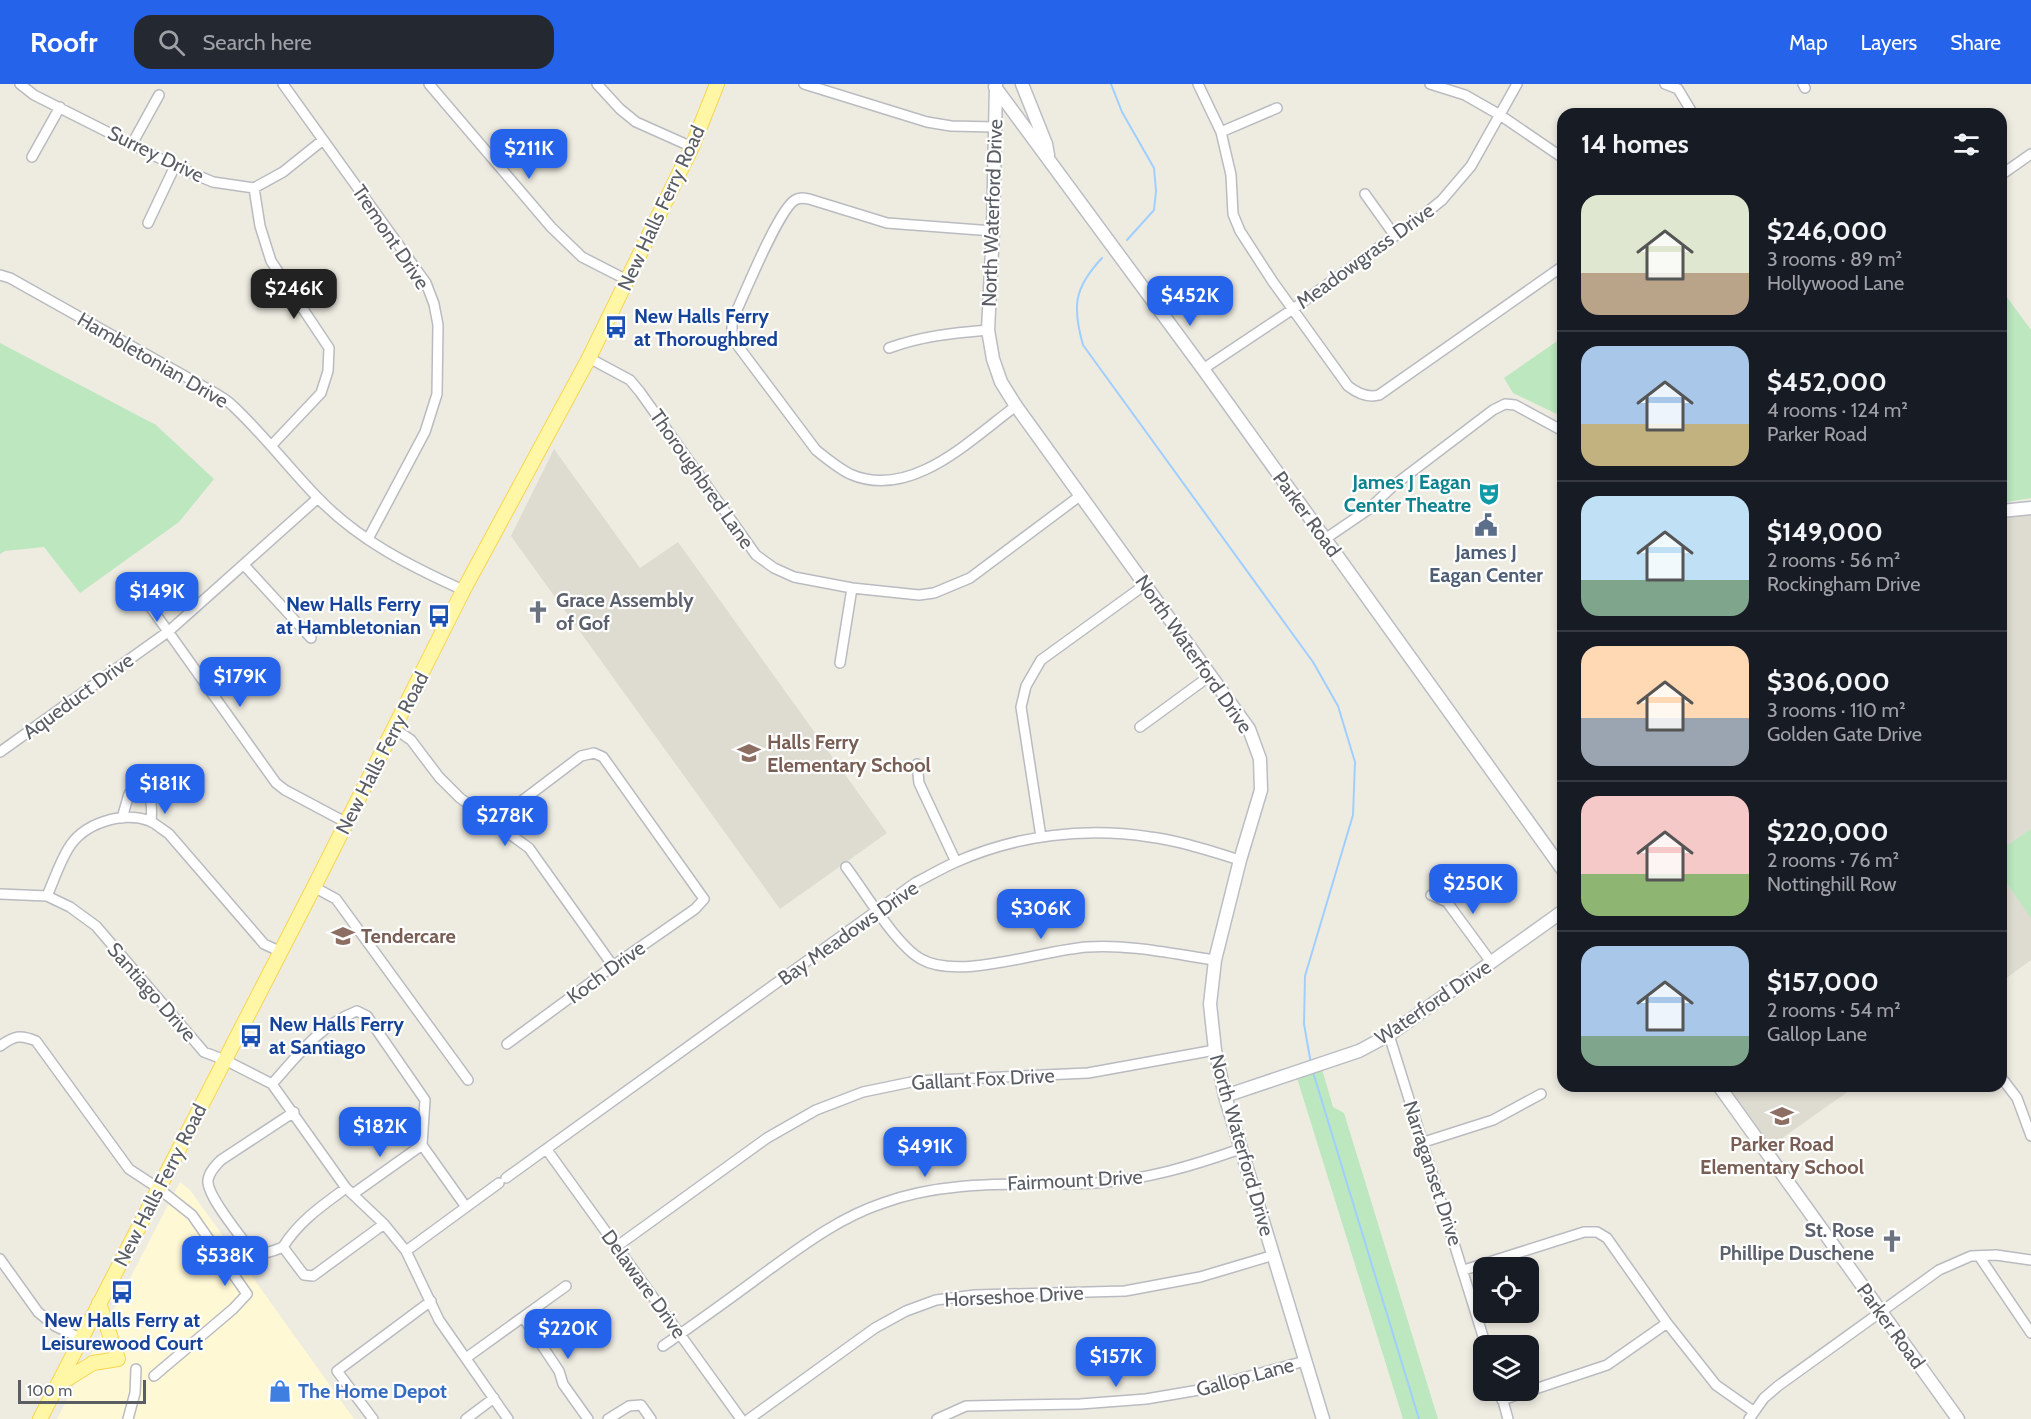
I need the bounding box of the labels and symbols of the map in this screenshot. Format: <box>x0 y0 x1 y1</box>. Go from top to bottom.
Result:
street label: North Waterford Drive <box>977 119 1007 307</box>
street label: Surrey Drive <box>104 120 208 188</box>
street label: New Halls Ferry Road <box>612 122 710 294</box>
pin: $211K <box>487 129 571 180</box>
street label: Tremont Drive <box>347 180 435 294</box>
street label: Meadowgrass Drive <box>1292 198 1438 314</box>
pin: $246K <box>252 269 336 320</box>
pin: $452K <box>1148 276 1232 327</box>
place label: New Halls Ferry at Thoroughbred <box>634 304 778 351</box>
street label: Hambletonian Drive <box>73 307 233 413</box>
bus stop icon: New Halls Ferry at Thoroughbred <box>603 314 629 340</box>
street label: Thoroughbred Lane <box>645 405 759 553</box>
street label: Parker Road <box>1268 466 1346 562</box>
place label: James J Eagan Center Theatre <box>1344 470 1471 517</box>
theatre icon: James J Eagan Center Theatre <box>1476 481 1502 507</box>
public building icon: James J Eagan Center <box>1473 512 1499 538</box>
place label: James J Eagan Center <box>1429 540 1543 587</box>
street label: North Waterford Drive <box>1130 570 1258 738</box>
pin: $149K <box>115 572 199 623</box>
place label: Grace Assembly of Gof <box>556 588 694 635</box>
place label: New Halls Ferry at Hambletonian <box>276 592 421 639</box>
church icon: Grace Assembly of Gof <box>525 599 551 625</box>
bus stop icon: New Halls Ferry at Hambletonian <box>426 603 452 629</box>
street label: Aqueduct Drive <box>18 648 138 744</box>
pin: $179K <box>198 657 282 708</box>
street label: New Halls Ferry Road <box>331 668 433 838</box>
place label: Halls Ferry Elementary School <box>767 730 931 777</box>
school or university icon: Halls Ferry Elementary School <box>736 740 762 766</box>
pin: $181K <box>123 764 207 815</box>
pin: $278K <box>463 796 547 847</box>
pin: $250K <box>1431 864 1515 915</box>
street label: Bay Meadows Drive <box>773 876 923 990</box>
pin: $306K <box>999 889 1083 940</box>
school or university icon: Tendercare <box>330 923 356 949</box>
place label: Tendercare <box>361 924 456 948</box>
street label: Koch Drive <box>562 936 650 1008</box>
street label: Santiago Drive <box>103 938 201 1046</box>
street label: Waterford Drive <box>1370 954 1496 1050</box>
place label: New Halls Ferry at Santiago <box>269 1012 404 1059</box>
bus stop icon: New Halls Ferry at Santiago <box>238 1023 264 1049</box>
street label: North Waterford Drive <box>1205 1051 1279 1239</box>
street label: Gallant Fox Drive <box>911 1063 1055 1095</box>
street label: Narraganset Drive <box>1398 1098 1468 1248</box>
street label: New Halls Ferry Road <box>109 1100 211 1270</box>
school or university icon: Parker Road Elementary School <box>1769 1103 1795 1129</box>
pin: $182K <box>338 1107 422 1158</box>
pin: $491K <box>883 1127 967 1178</box>
place label: Parker Road Elementary School <box>1700 1132 1864 1179</box>
street label: Fairmount Drive <box>1007 1164 1143 1196</box>
place label: St. Rose Phillipe Duschene <box>1719 1218 1874 1265</box>
street label: Delaware Drive <box>597 1225 691 1343</box>
church icon: St. Rose Phillipe Duschene <box>1879 1228 1905 1254</box>
pin: $538K <box>183 1236 267 1287</box>
street label: Parker Road <box>1852 1278 1930 1374</box>
bus stop icon: New Halls Ferry at Leisurewood Court <box>109 1279 135 1305</box>
street label: Horseshoe Drive <box>944 1280 1084 1312</box>
place label: New Halls Ferry at Leisurewood Court <box>41 1308 203 1355</box>
pin: $220K <box>526 1309 610 1360</box>
pin: $157K <box>1074 1337 1158 1388</box>
street label: Gallop Lane <box>1194 1352 1296 1402</box>
scale bar <box>18 1377 146 1404</box>
shop icon: The Home Depot <box>267 1378 293 1404</box>
place label: The Home Depot <box>298 1379 447 1403</box>

